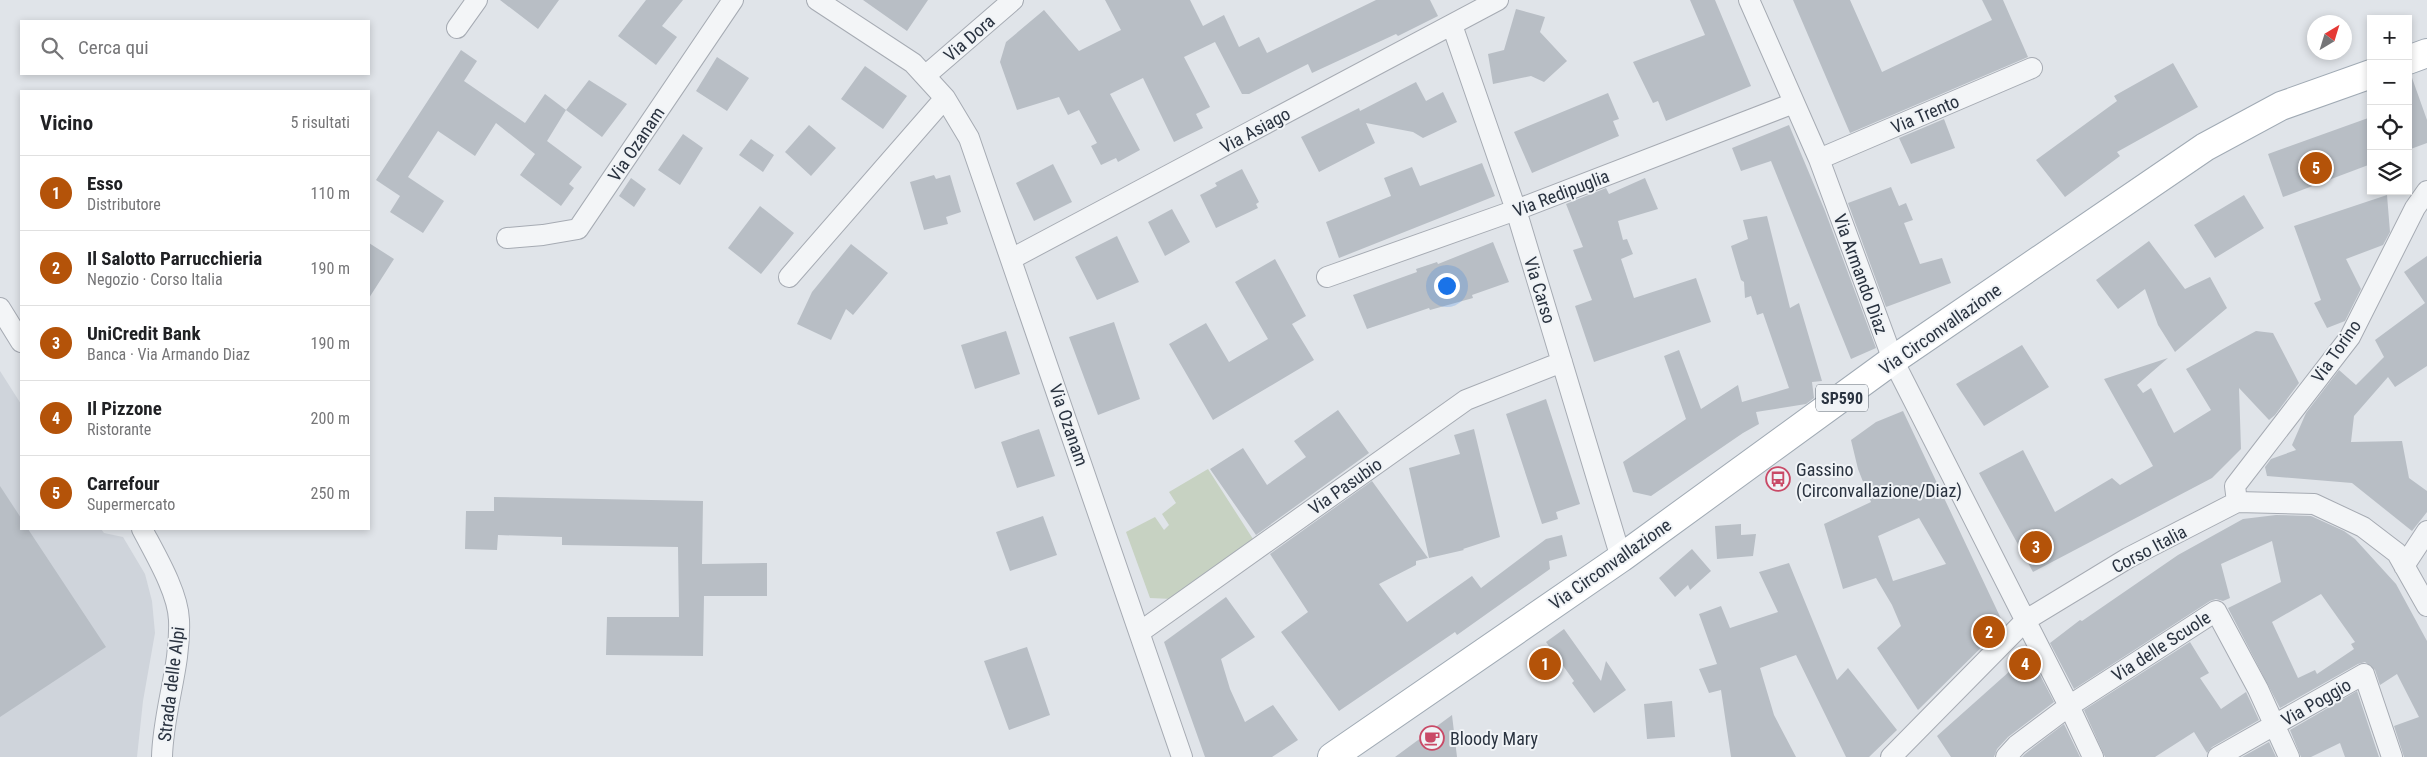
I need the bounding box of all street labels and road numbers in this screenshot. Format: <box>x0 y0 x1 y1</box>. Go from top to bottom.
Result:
street label: Via Dora <box>939 10 999 66</box>
street label: Via Trento <box>1888 90 1962 138</box>
street label: Via Ozanam <box>603 103 669 185</box>
street label: Via Asiago <box>1216 103 1294 157</box>
street label: Via Redipuglia <box>1510 165 1612 221</box>
street label: Via Armando Diaz <box>1829 211 1893 337</box>
street label: Via Carso <box>1520 254 1560 326</box>
street label: Via Circonvallazione <box>1875 279 2005 379</box>
street label: Via Torino <box>2307 316 2365 386</box>
street label: Via Ozanam <box>1045 381 1093 469</box>
road number: SP590 <box>1816 384 1868 412</box>
street label: Via Pasubio <box>1304 453 1386 519</box>
street label: Via Circonvallazione <box>1545 514 1675 614</box>
street label: Corso Italia <box>2108 521 2190 577</box>
street label: Via delle Scuole <box>2108 606 2214 686</box>
street label: Strada delle Alpi <box>154 625 188 743</box>
street label: Via Poggio <box>2277 674 2355 730</box>

